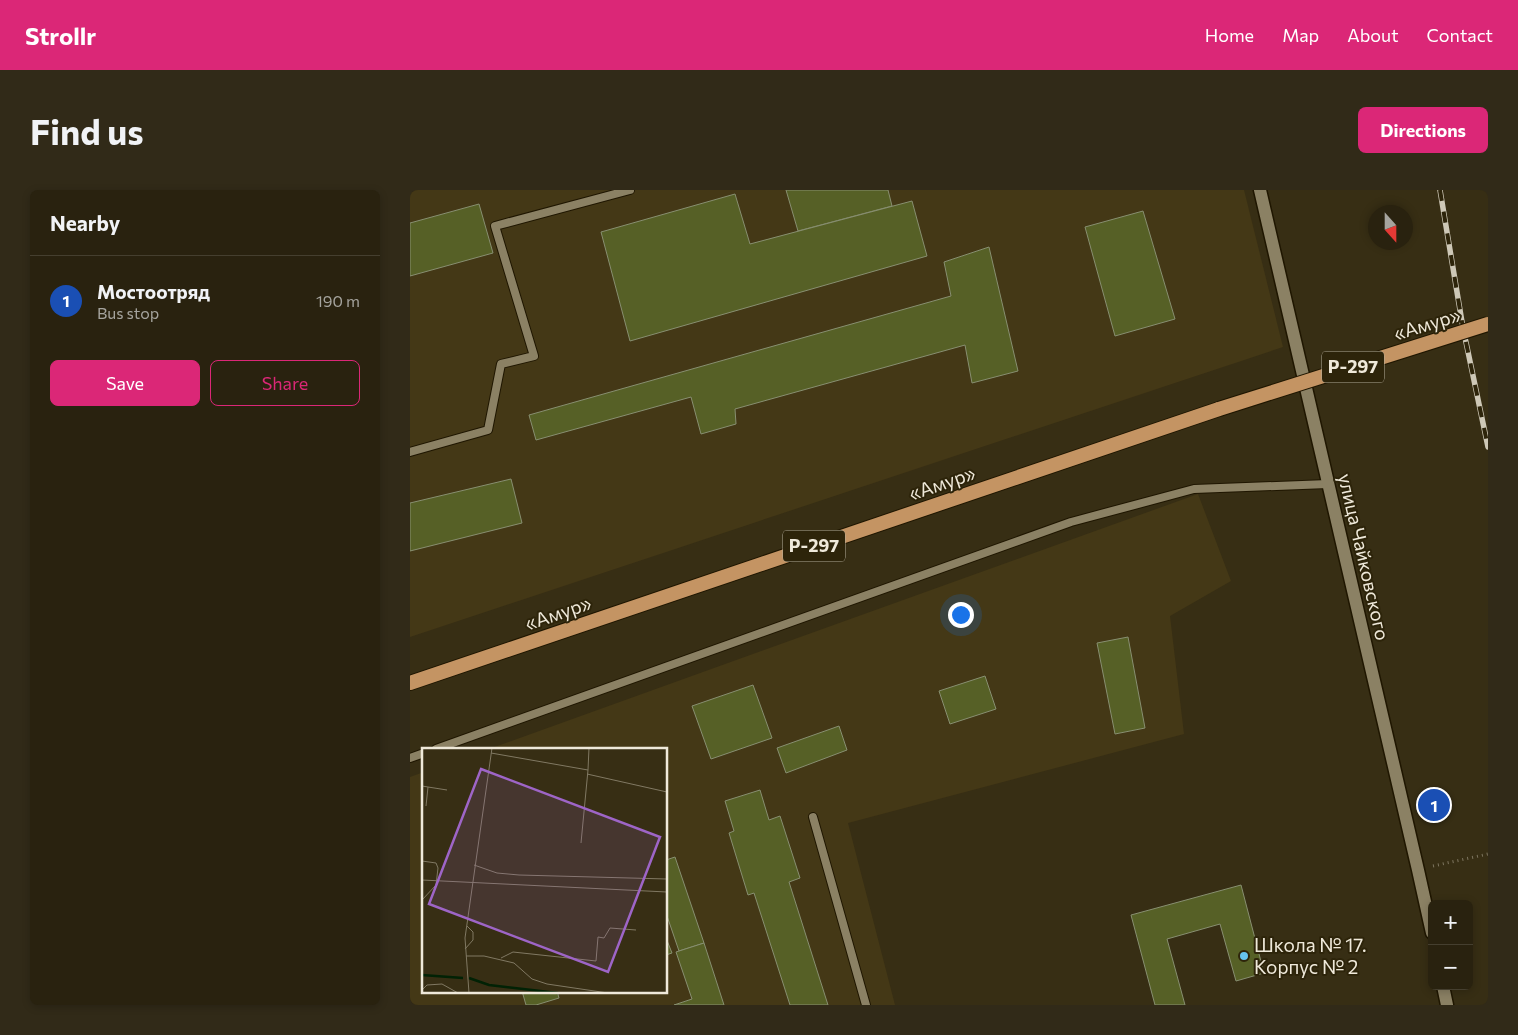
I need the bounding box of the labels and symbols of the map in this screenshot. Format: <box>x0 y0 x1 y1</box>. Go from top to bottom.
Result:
north arrow <box>1368 205 1413 250</box>
street label: «Амур» <box>1391 302 1463 345</box>
road number: Р-297 <box>1322 352 1384 382</box>
street label: «Амур» <box>906 460 978 505</box>
street label: улица Чайковского <box>1334 471 1395 642</box>
road number: Р-297 <box>783 531 845 562</box>
street label: «Амур» <box>522 590 594 635</box>
your location <box>948 602 974 628</box>
inset map <box>422 748 668 992</box>
pin: 1 <box>1418 786 1450 824</box>
place label: Школа № 17. Корпус № 2 <box>1254 933 1367 978</box>
marker: Школа № 17. Корпус № 2 <box>1238 950 1250 962</box>

